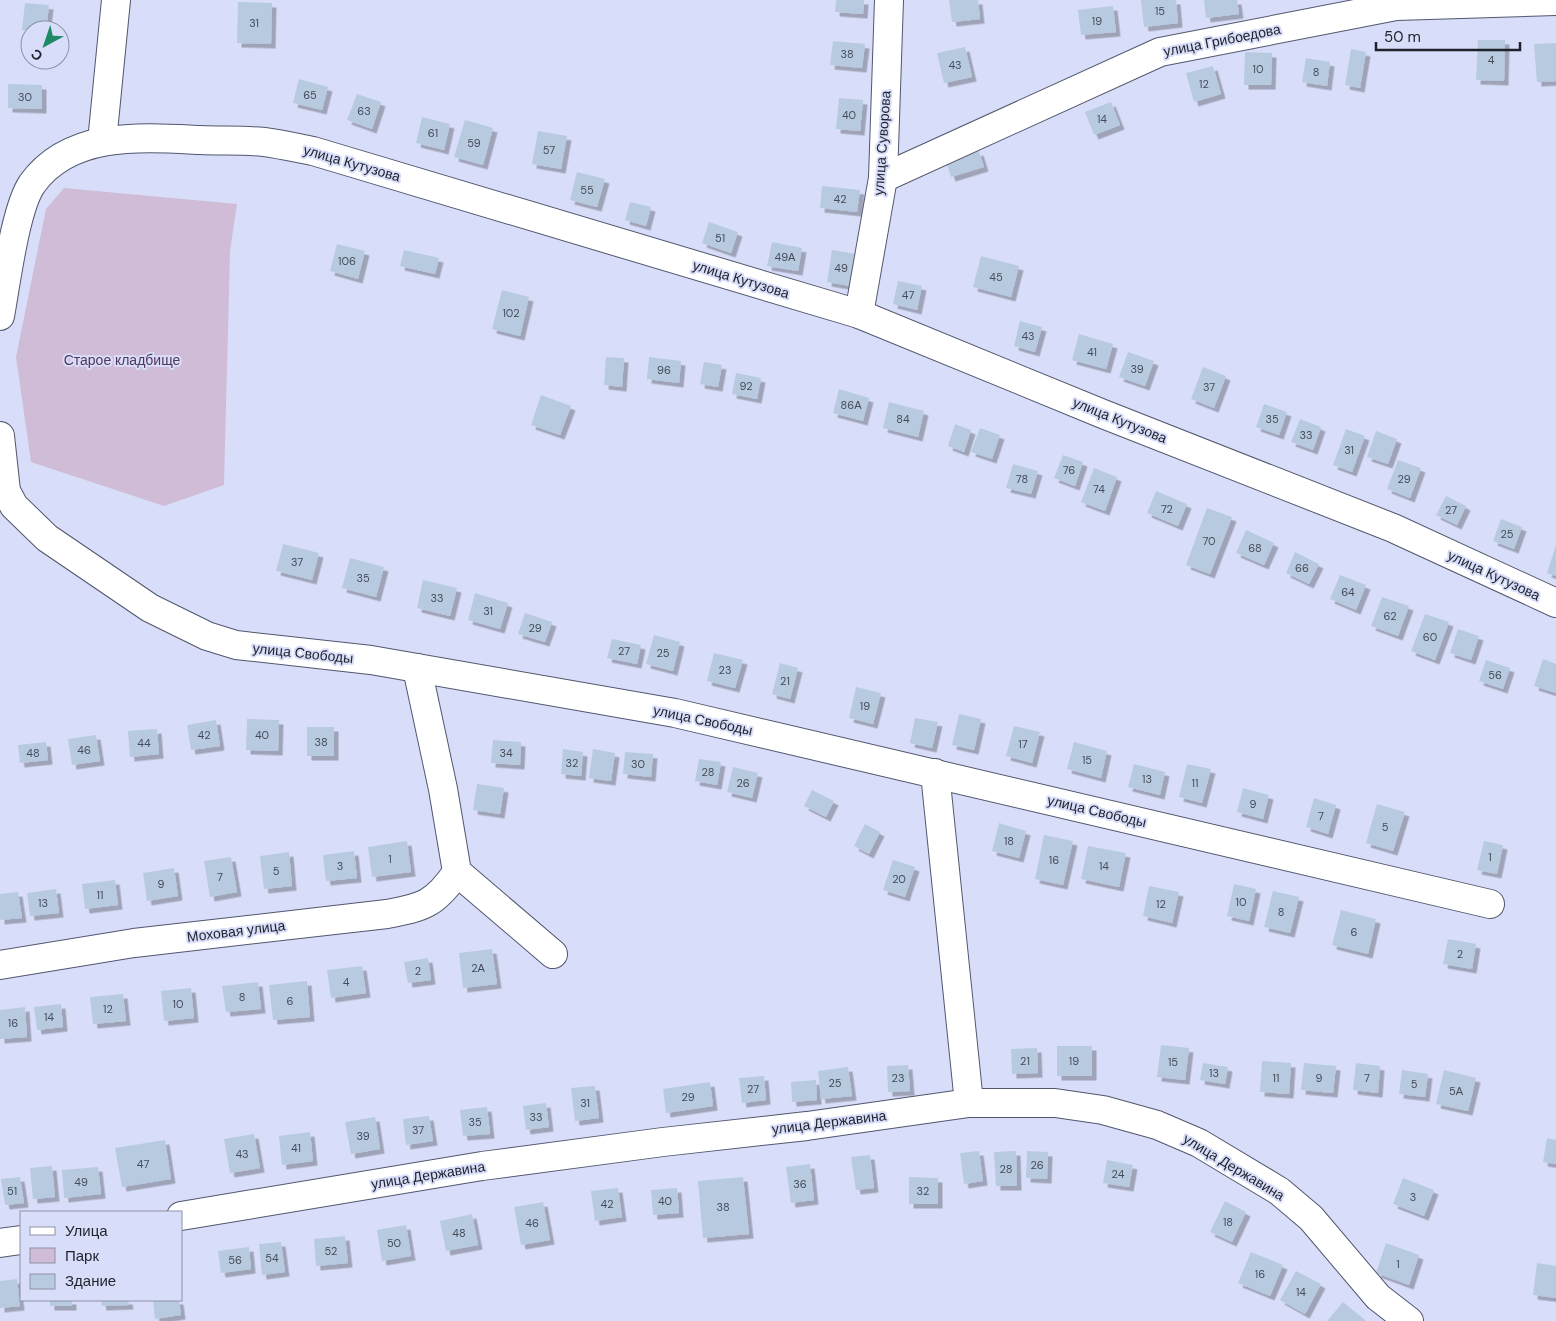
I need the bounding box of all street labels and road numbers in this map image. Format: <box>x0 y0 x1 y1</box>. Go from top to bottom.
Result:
street label: улица Грибоедова <box>1162 20 1282 60</box>
street label: улица Суворова <box>869 90 895 196</box>
street label: улица Кутузова <box>301 141 403 185</box>
street label: улица Кутузова <box>691 256 792 302</box>
street label: улица Кутузова <box>1070 393 1170 447</box>
street label: улица Кутузова <box>1445 546 1543 604</box>
street label: улица Свободы <box>252 639 354 667</box>
street label: улица Свободы <box>652 701 754 739</box>
street label: улица Свободы <box>1046 791 1148 831</box>
street label: Моховая улица <box>186 916 286 946</box>
street label: улица Державина <box>771 1106 887 1138</box>
street label: улица Державина <box>1180 1130 1288 1204</box>
street label: улица Державина <box>370 1157 486 1193</box>

